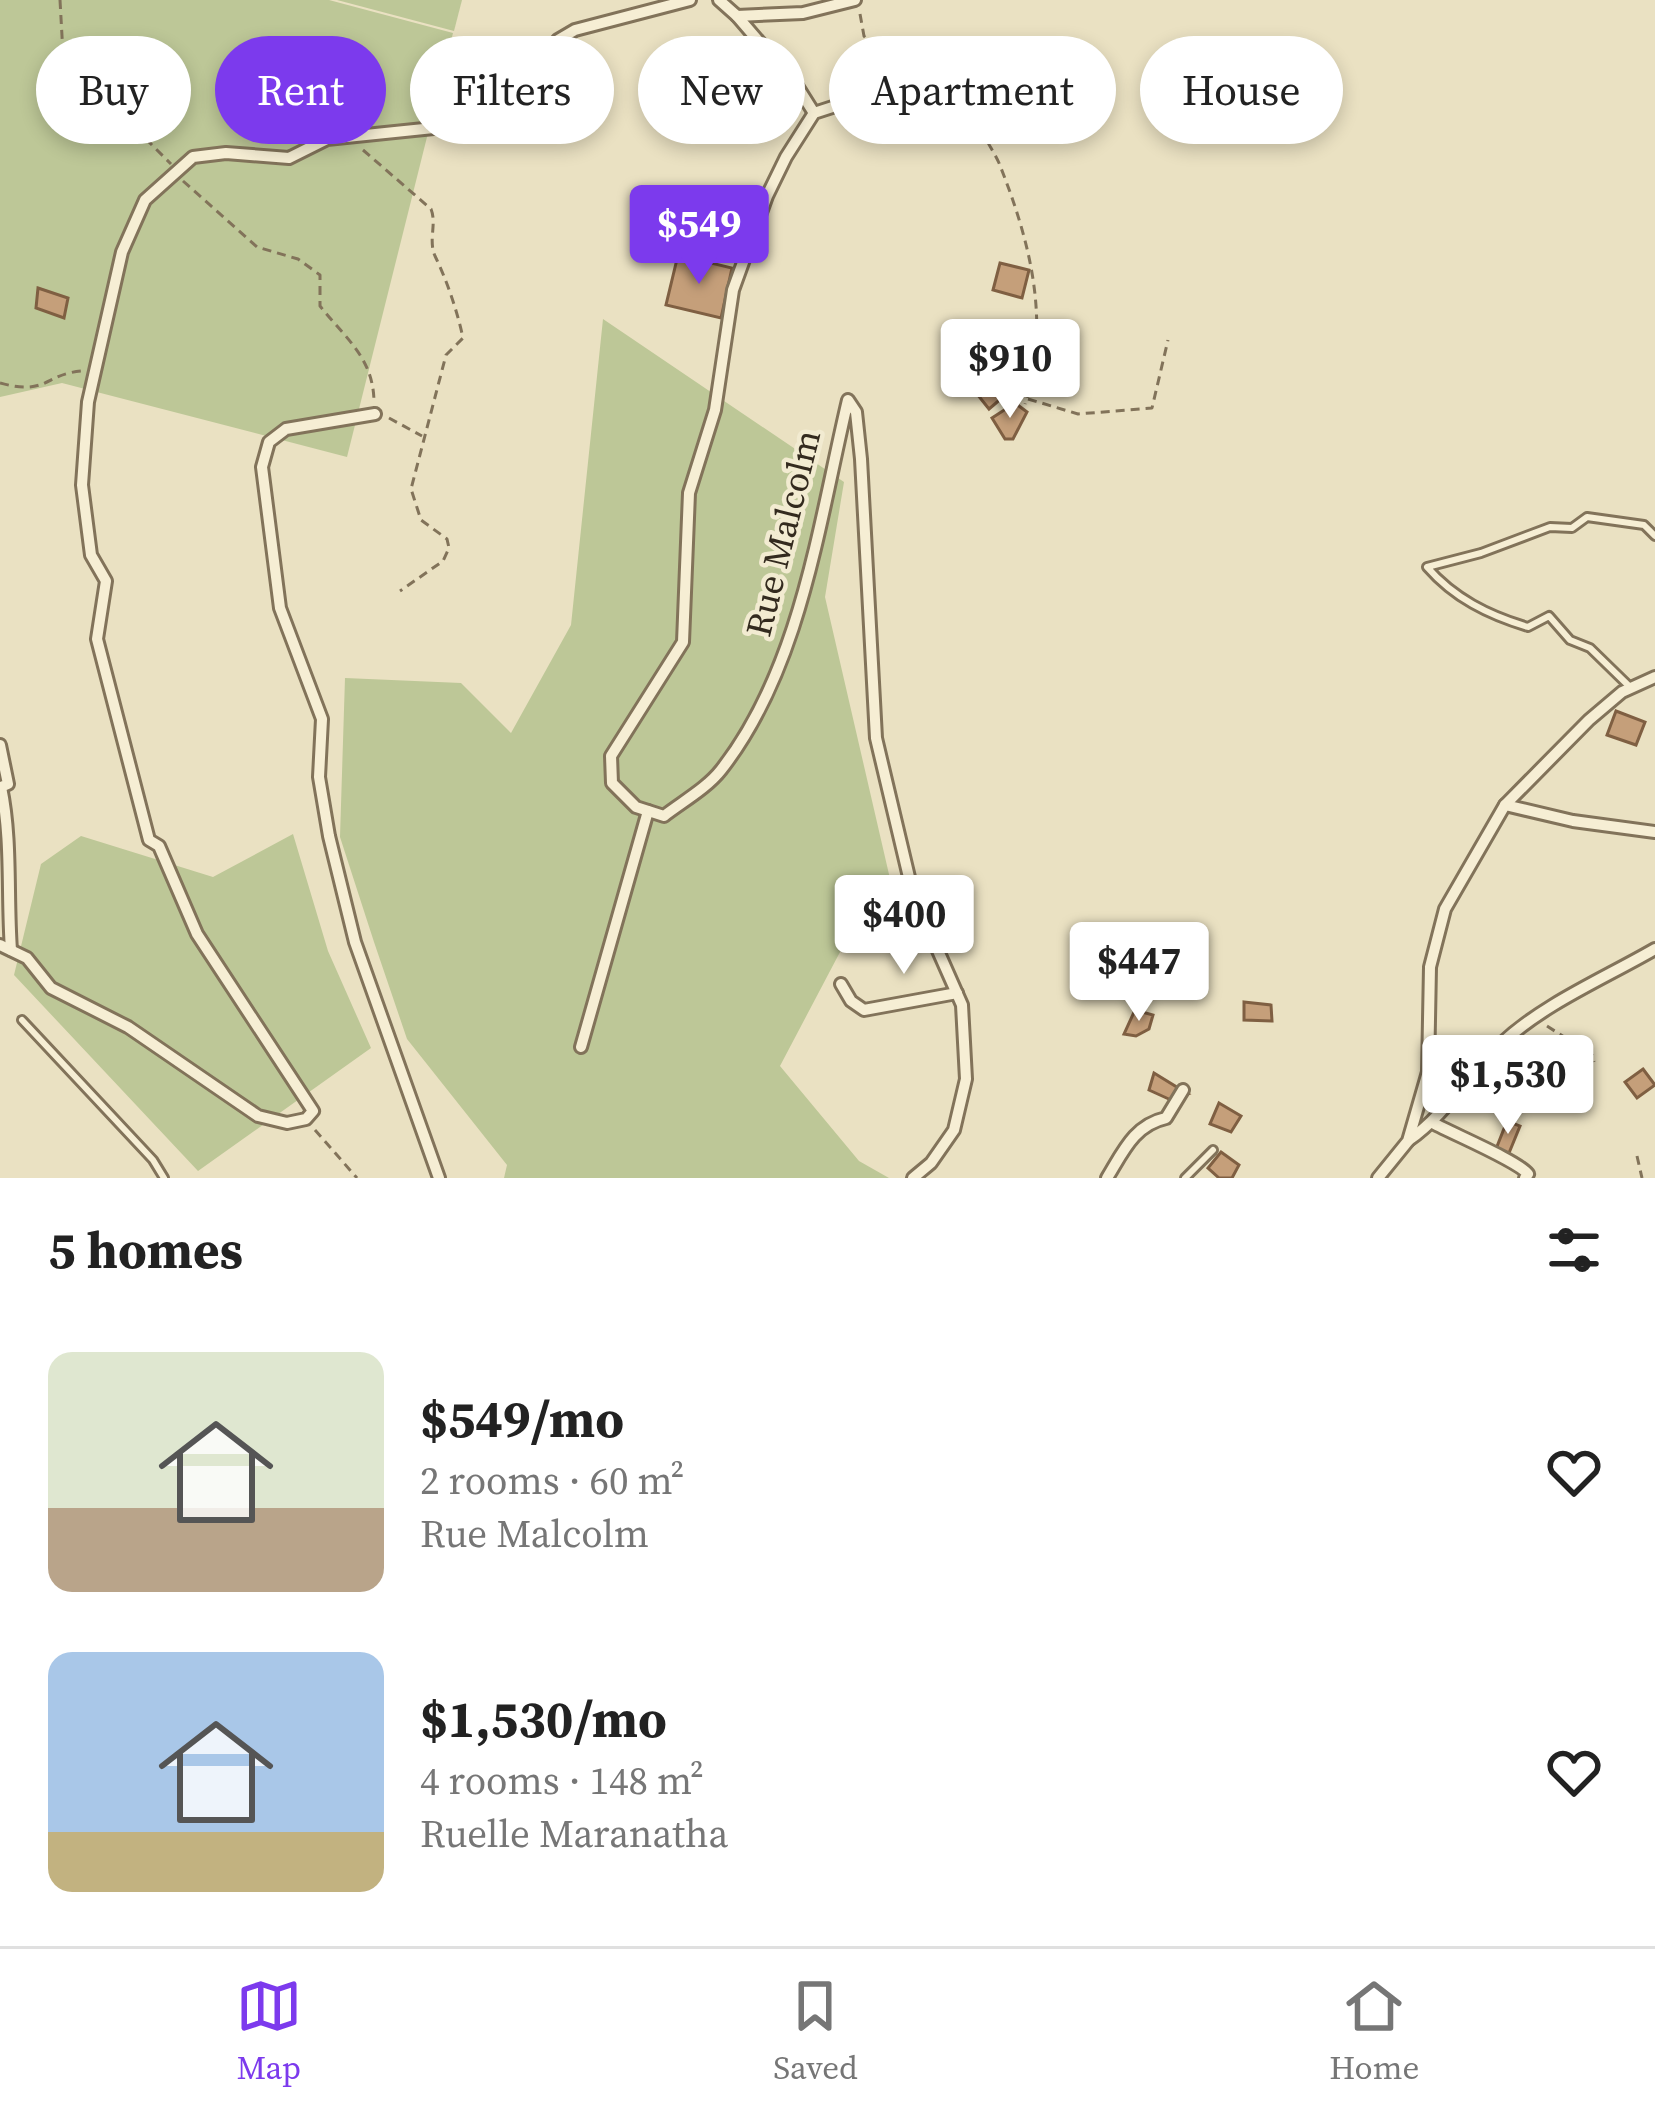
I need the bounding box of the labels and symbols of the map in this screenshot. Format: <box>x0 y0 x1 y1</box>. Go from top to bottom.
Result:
pin: $549 <box>628 185 770 287</box>
pin: $910 <box>939 319 1081 421</box>
street label: Rue Malcolm <box>734 425 832 641</box>
pin: $400 <box>833 875 975 977</box>
pin: $447 <box>1068 922 1210 1024</box>
pin: $1,530 <box>1410 1035 1606 1137</box>

